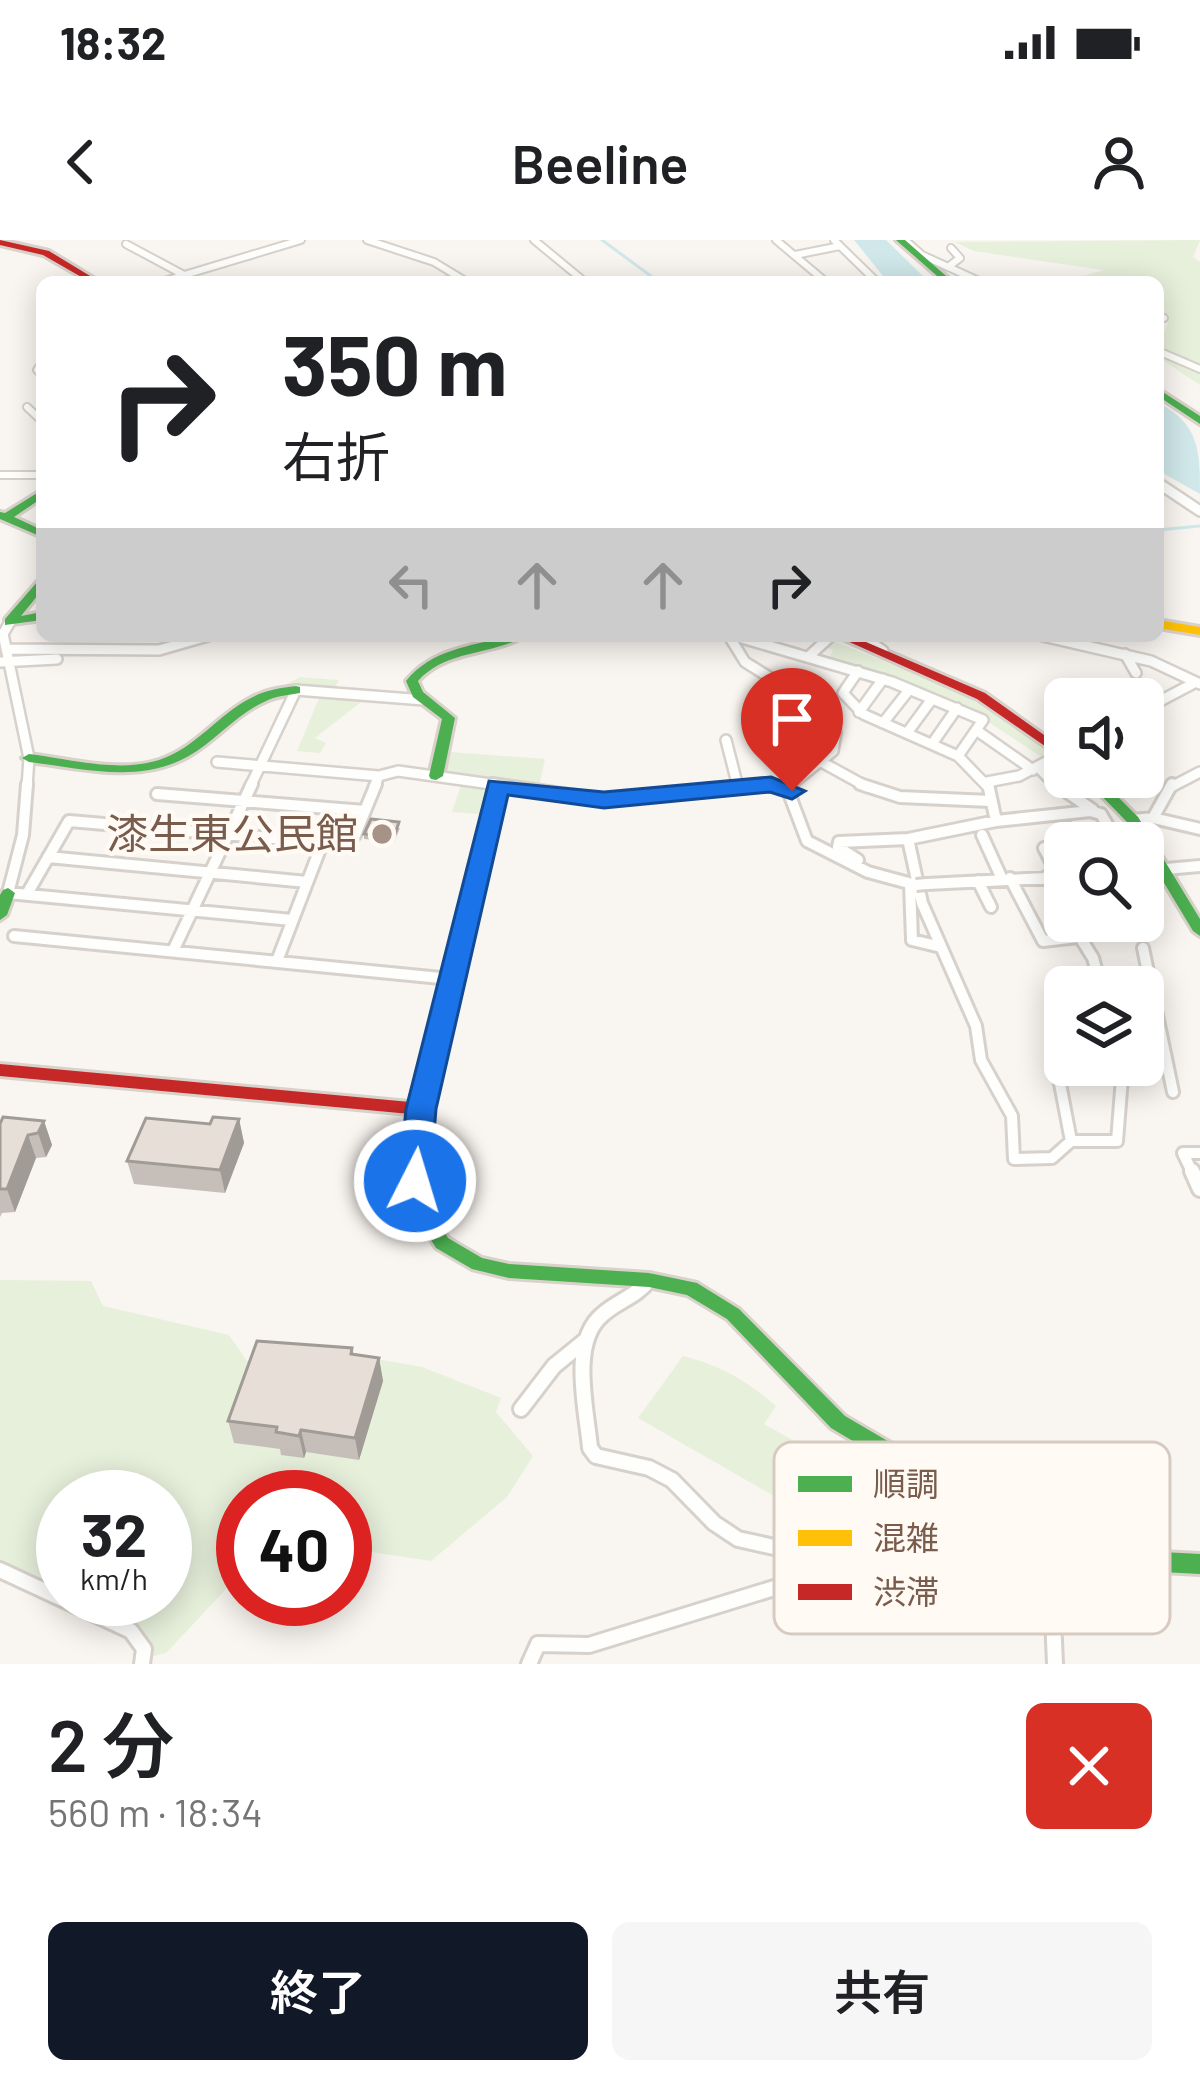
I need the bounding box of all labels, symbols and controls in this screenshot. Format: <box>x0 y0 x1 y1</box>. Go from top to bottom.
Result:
text: 18:32 <box>60 15 166 69</box>
icon: back <box>48 129 114 195</box>
icon: person <box>1086 129 1152 195</box>
text: Beeline <box>511 130 689 195</box>
text: 350 m <box>282 312 507 413</box>
icon: right <box>84 324 240 480</box>
text: 右折 <box>282 423 390 488</box>
icon: left <box>378 552 444 618</box>
icon: ahead <box>504 552 570 618</box>
icon: ahead <box>630 552 696 618</box>
icon: right <box>756 552 822 618</box>
pin <box>741 668 843 791</box>
map controls <box>1044 678 1164 1086</box>
button: sound <box>1044 678 1164 798</box>
icon: arrive <box>759 686 825 752</box>
place label: 漆生東公民館 <box>106 807 358 857</box>
marker: 漆生東公民館 <box>369 821 395 847</box>
button: search <box>1044 822 1164 942</box>
button: layers <box>1044 966 1164 1086</box>
position arrow <box>352 1118 478 1244</box>
legend <box>774 1442 1170 1634</box>
text: 順調 <box>873 1463 939 1503</box>
speed limit sign: 40 <box>216 1470 372 1626</box>
text: 32 <box>81 1497 147 1569</box>
text: 混雑 <box>873 1517 939 1557</box>
text: km/h <box>80 1560 148 1596</box>
text: 渋滞 <box>873 1571 939 1611</box>
text: 2 分 <box>48 1700 174 1786</box>
button: close <box>1026 1703 1152 1829</box>
text: 560 m · 18:34 <box>48 1788 263 1835</box>
button: 終了 <box>48 1922 588 2060</box>
button: 共有 <box>612 1922 1152 2060</box>

